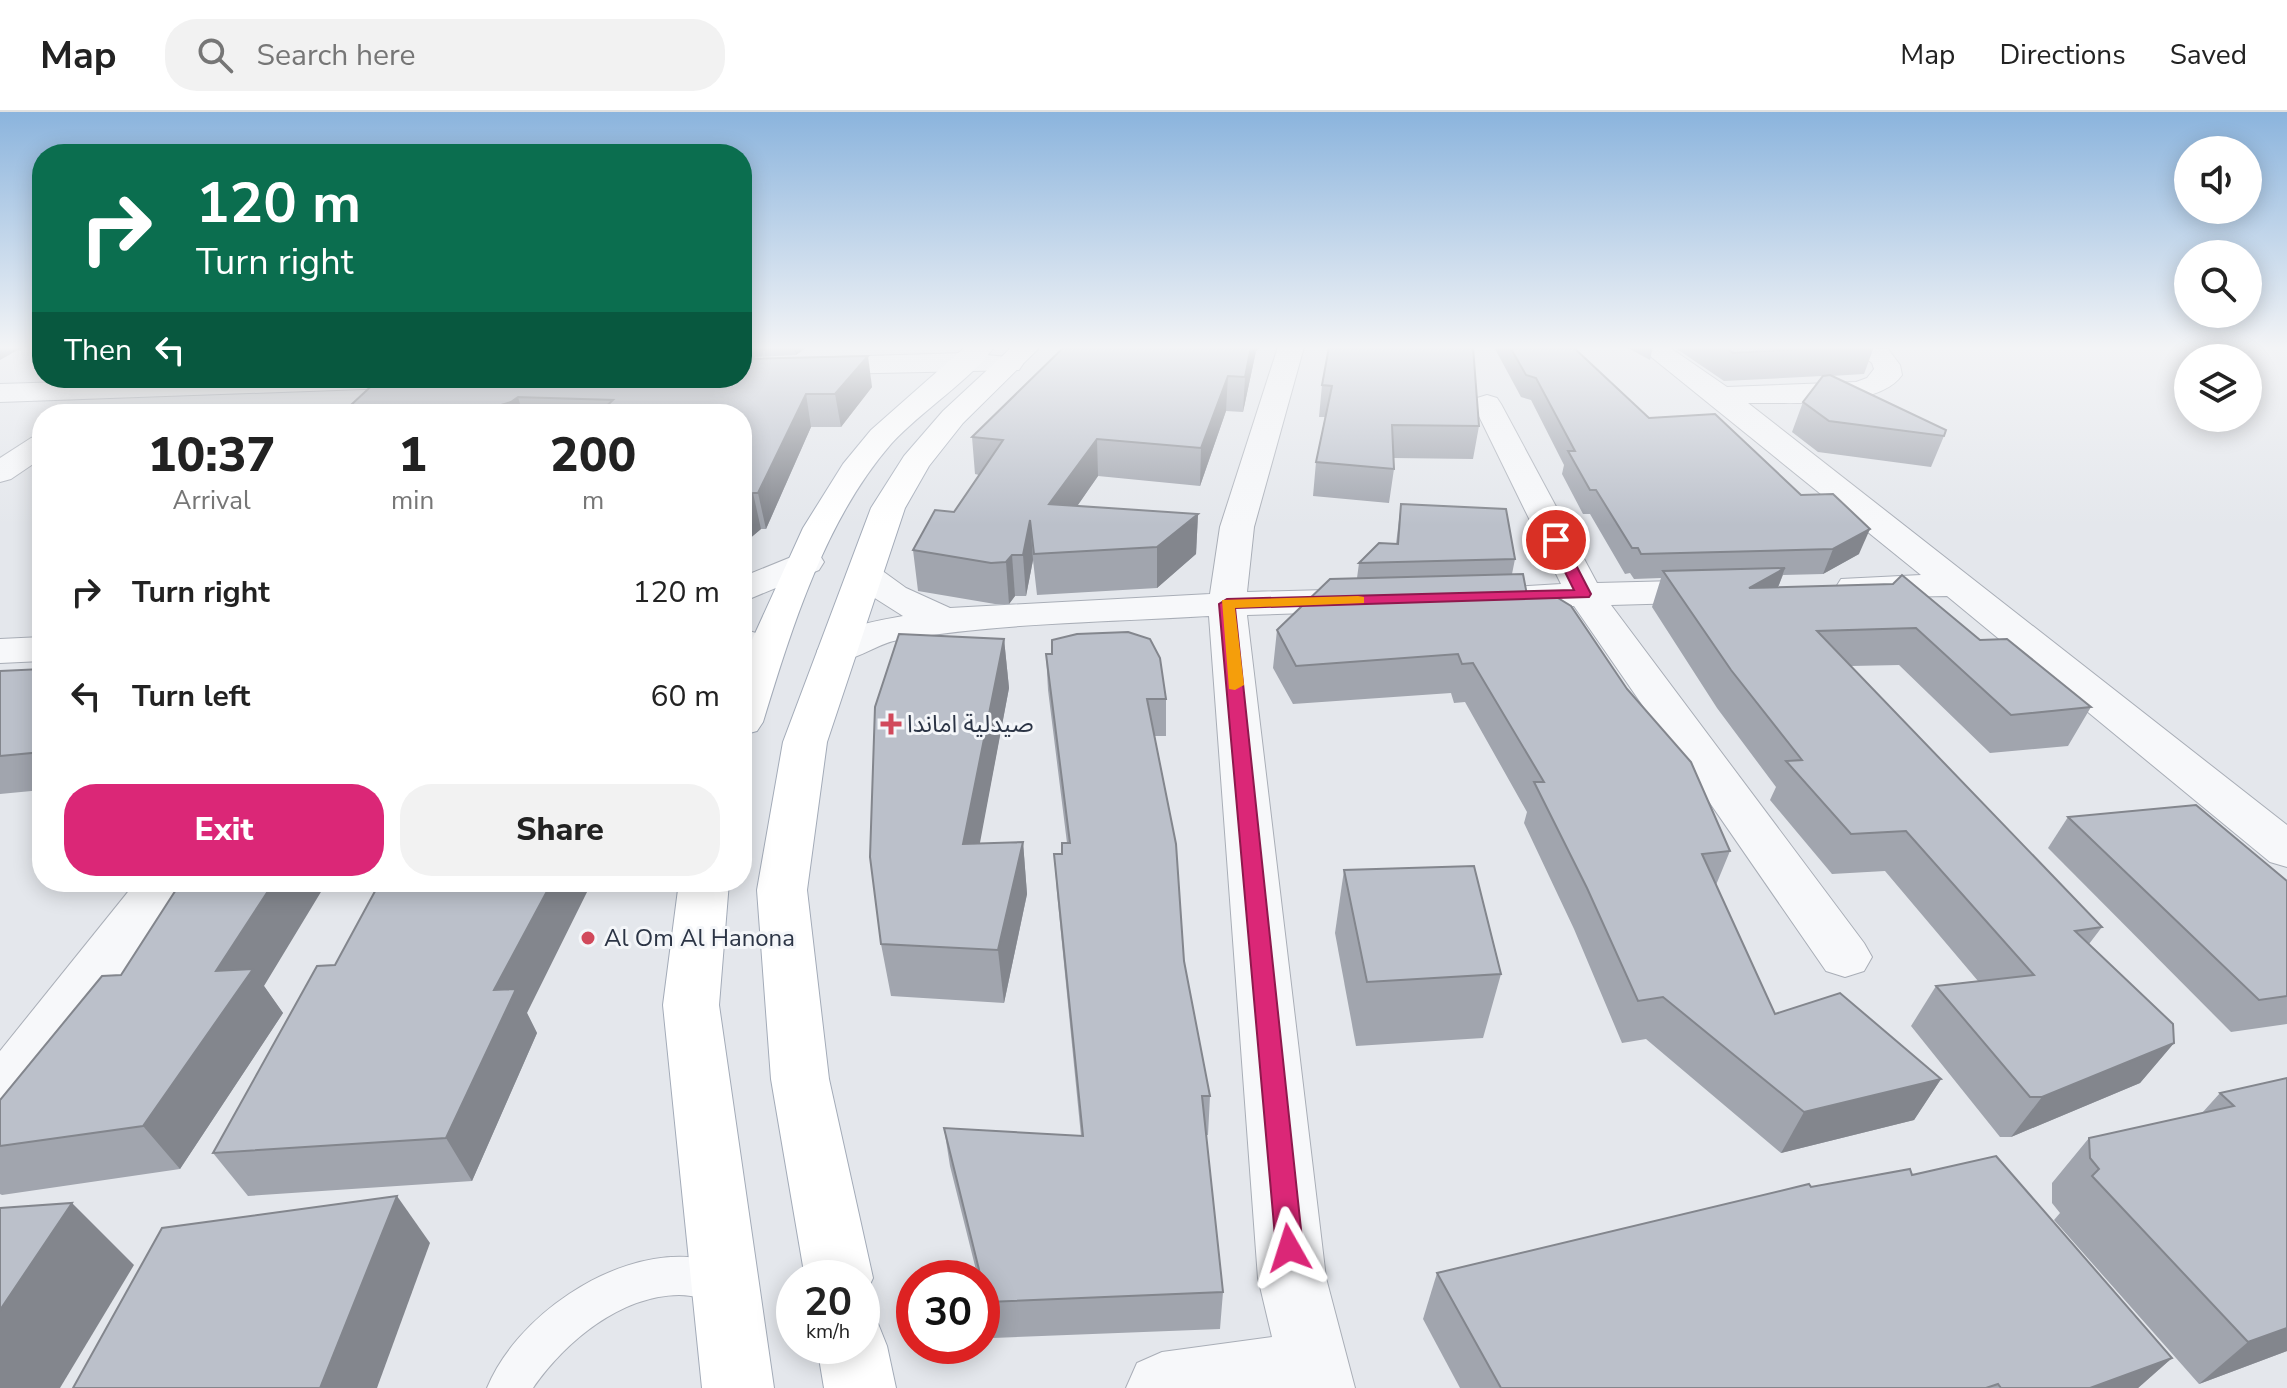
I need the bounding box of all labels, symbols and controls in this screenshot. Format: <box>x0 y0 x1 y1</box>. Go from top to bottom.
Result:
search box <box>165 19 725 91</box>
text: Map <box>40 30 117 81</box>
icon: search <box>193 33 237 77</box>
text: Search here <box>257 35 416 76</box>
text: Map <box>1900 36 1955 74</box>
text: Directions <box>1999 36 2126 74</box>
text: Saved <box>2170 36 2247 74</box>
map controls <box>2174 136 2262 432</box>
button: sound <box>2174 136 2262 224</box>
text: 120 m <box>196 165 361 242</box>
icon: right <box>64 176 168 280</box>
text: Turn right <box>196 238 353 287</box>
button: search <box>2174 240 2262 328</box>
icon: left <box>148 328 192 372</box>
text: Then <box>64 330 132 371</box>
button: layers <box>2174 344 2262 432</box>
text: 10:37 <box>148 422 275 488</box>
text: 1 <box>398 422 427 488</box>
text: 200 <box>550 422 636 488</box>
text: Arrival <box>172 483 251 518</box>
text: min <box>391 483 434 518</box>
text: m <box>582 483 604 518</box>
pin <box>1522 506 1590 574</box>
icon: arrive <box>1534 518 1578 562</box>
icon: right <box>64 570 108 614</box>
text: Turn right <box>132 572 270 613</box>
text: 120 m <box>633 572 720 613</box>
icon: left <box>64 674 108 718</box>
text: Turn left <box>132 676 250 717</box>
text: 60 m <box>651 676 720 717</box>
place label: صيدلية اماندا <box>907 708 1034 740</box>
marker: صيدلية اماندا <box>882 715 900 733</box>
button: Exit <box>64 784 384 876</box>
button: Share <box>400 784 720 876</box>
place label: Al Om Al Hanona <box>604 922 795 954</box>
marker: Al Om Al Hanona <box>579 929 597 947</box>
position arrow <box>1247 1206 1331 1290</box>
speed limit sign: 30 <box>896 1260 1000 1364</box>
text: 20 <box>804 1275 852 1329</box>
text: km/h <box>806 1318 850 1345</box>

